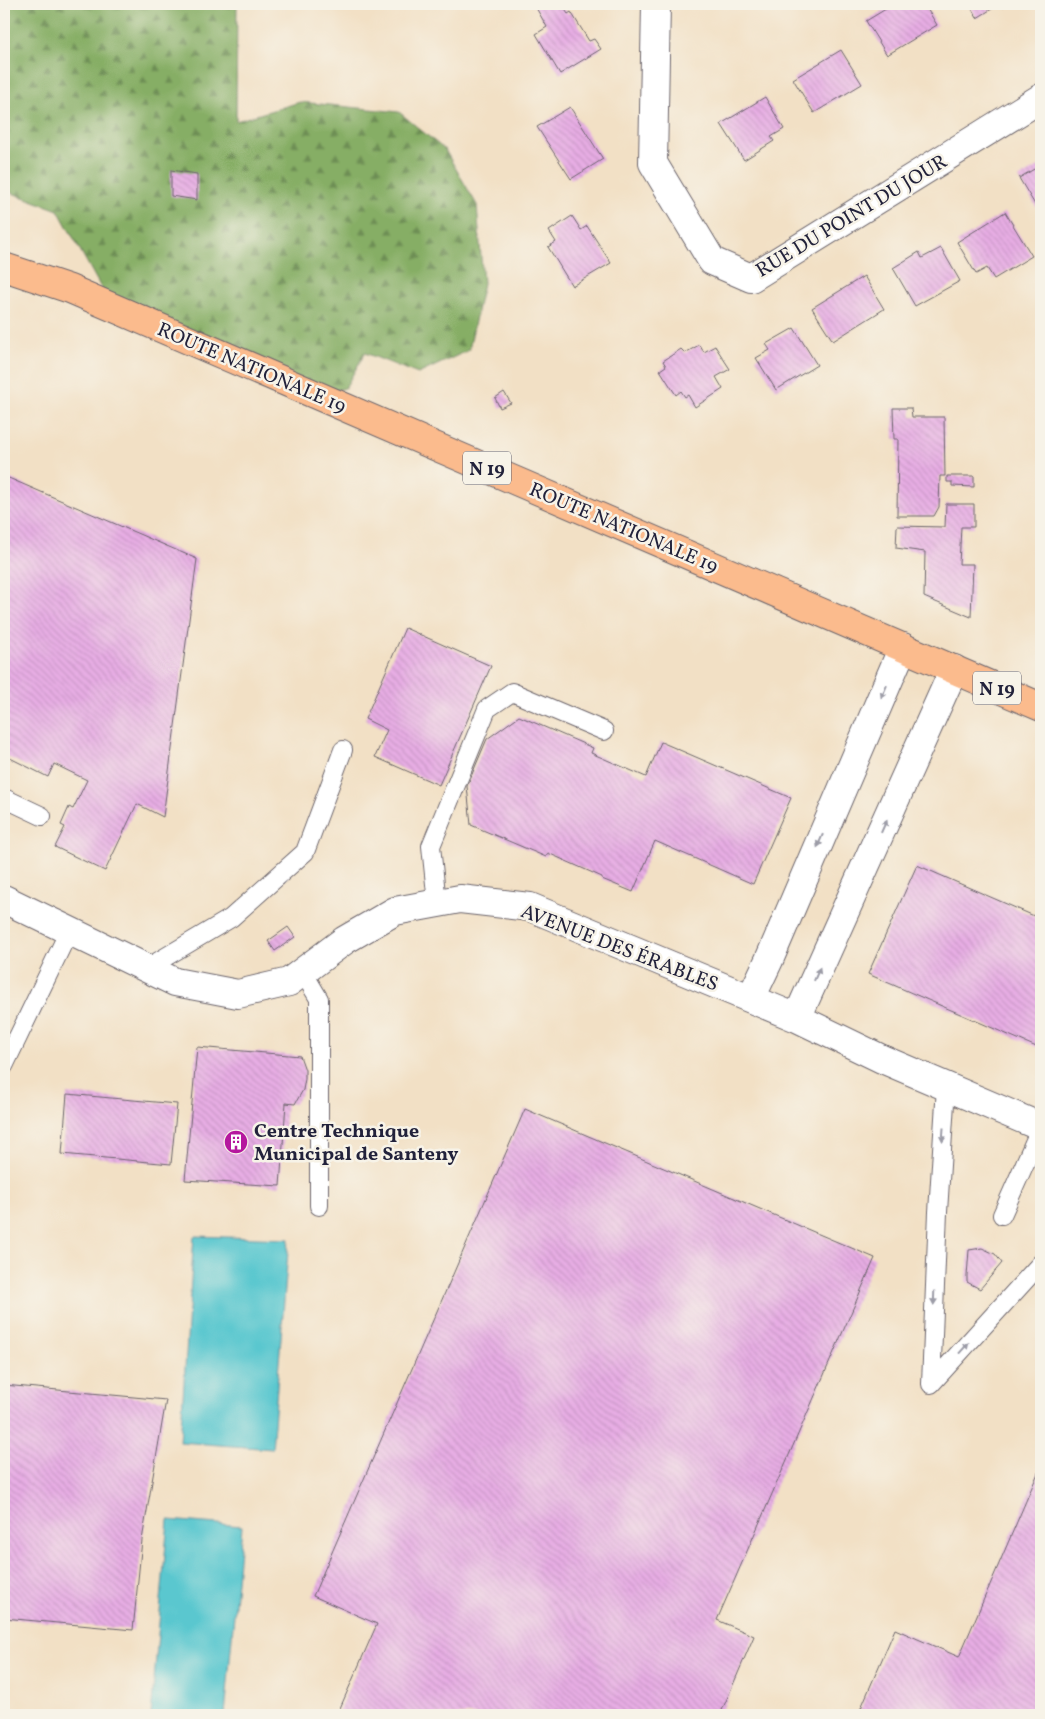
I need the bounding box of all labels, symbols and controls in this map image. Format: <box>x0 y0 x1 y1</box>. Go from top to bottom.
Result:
street label: RUE DU POINT DU JOUR <box>751 148 953 285</box>
street label: ROUTE NATIONALE 19 <box>152 316 350 421</box>
road number: N 19 <box>463 452 511 484</box>
street label: ROUTE NATIONALE 19 <box>524 476 722 581</box>
road number: N 19 <box>973 671 1021 704</box>
one-way arrow <box>880 685 888 699</box>
one-way arrow <box>880 819 888 833</box>
one-way arrow <box>815 834 823 849</box>
street label: AVENUE DES ÉRABLES <box>517 898 722 999</box>
one-way arrow <box>814 967 822 981</box>
place label: Centre Technique Municipal de Santeny <box>254 1118 458 1169</box>
one-way arrow <box>938 1128 946 1144</box>
building icon: Centre Technique Municipal de Santeny <box>223 1129 249 1155</box>
one-way arrow <box>930 1290 938 1306</box>
one-way arrow <box>958 1342 970 1354</box>

